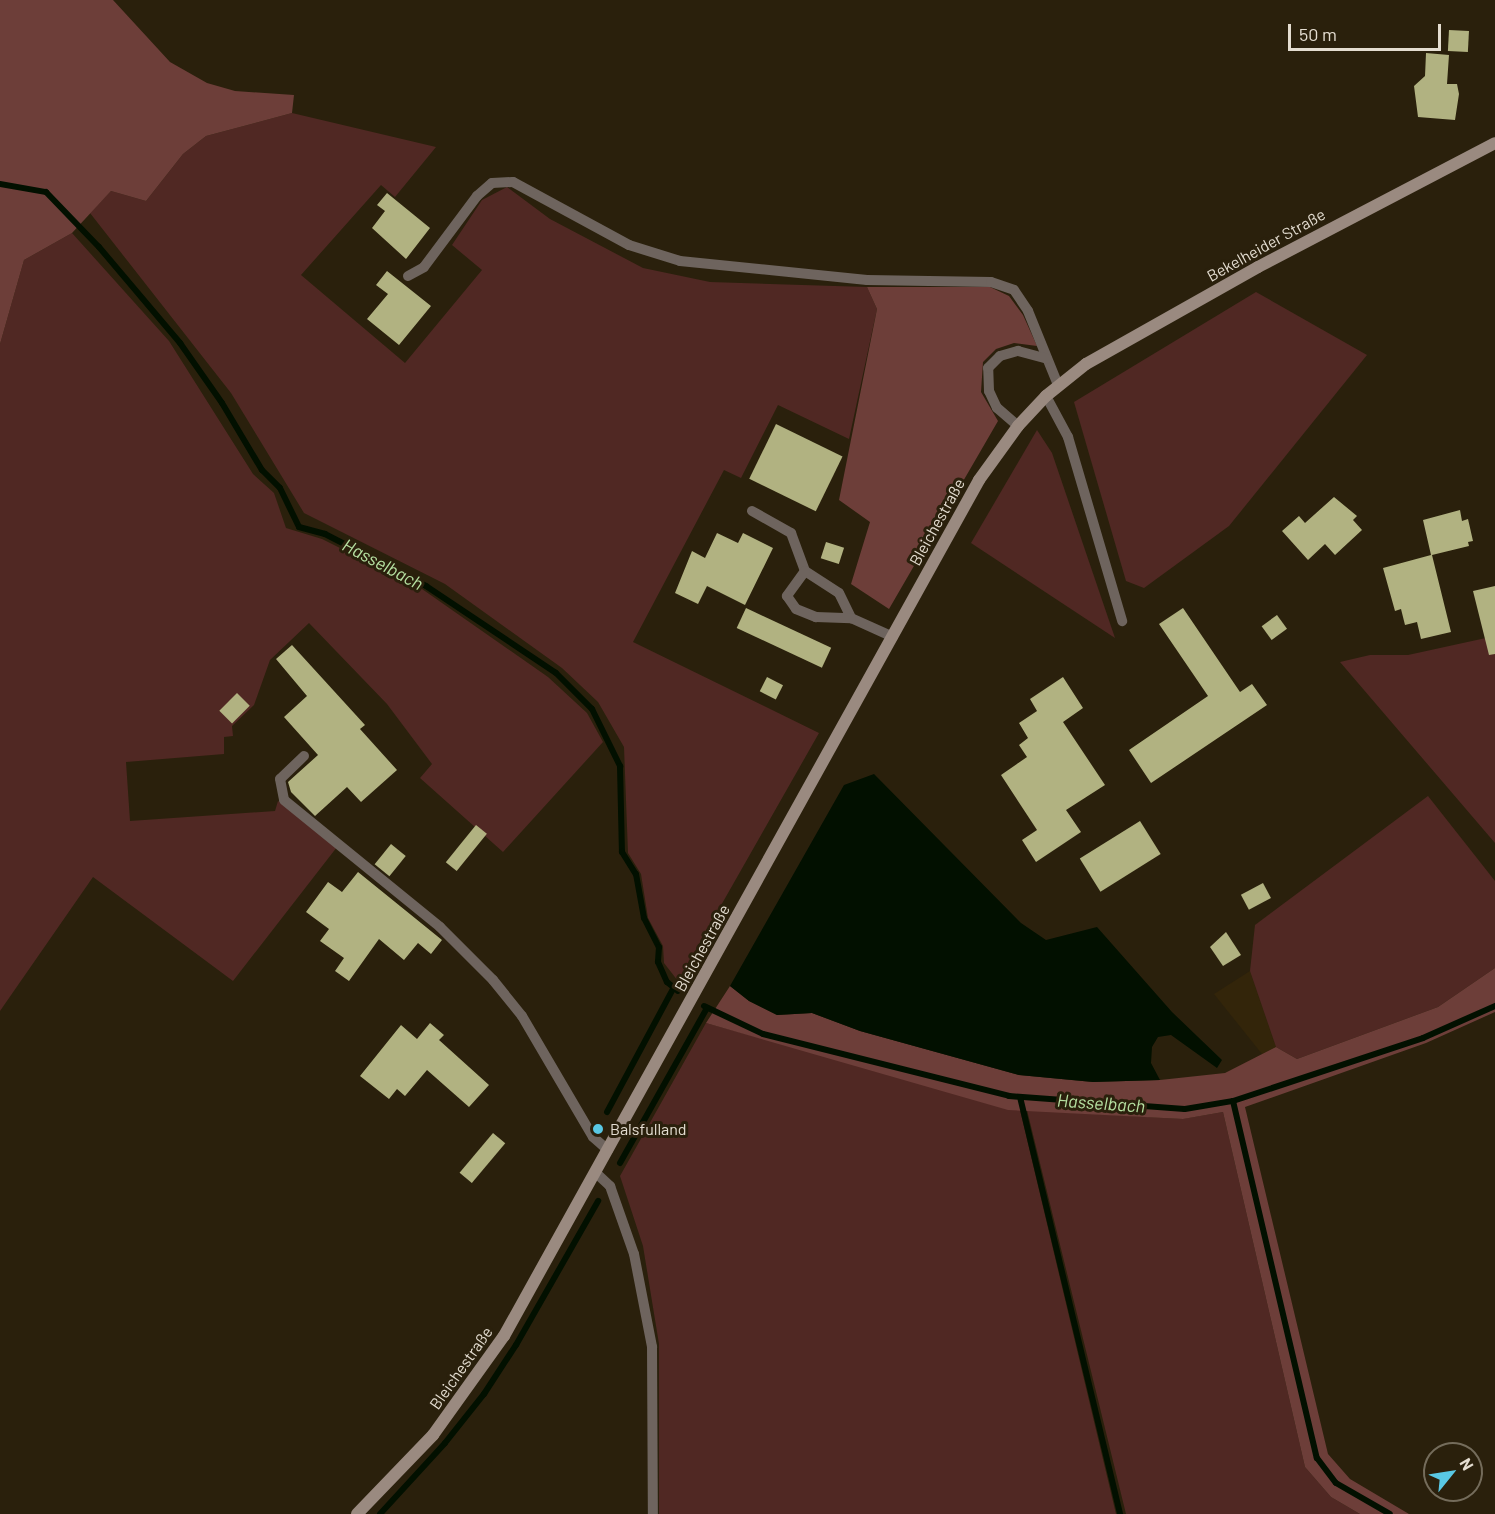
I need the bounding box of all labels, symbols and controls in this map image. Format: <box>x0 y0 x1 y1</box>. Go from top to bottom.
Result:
scale bar <box>1291 12 1444 50</box>
text: 50 m <box>1299 23 1337 45</box>
street label: Bekelheider Straße <box>1203 204 1329 286</box>
street label: Bleichestraße <box>905 475 969 569</box>
water label: Hasselbach <box>339 534 427 594</box>
street label: Bleichestraße <box>670 901 734 995</box>
water label: Hasselbach <box>1056 1089 1146 1117</box>
place label: Balsfulland <box>610 1119 687 1139</box>
marker: Balsfulland <box>591 1122 605 1136</box>
street label: Bleichestraße <box>425 1323 497 1413</box>
north arrow <box>1423 1442 1483 1502</box>
text: N <box>1456 1454 1478 1473</box>

